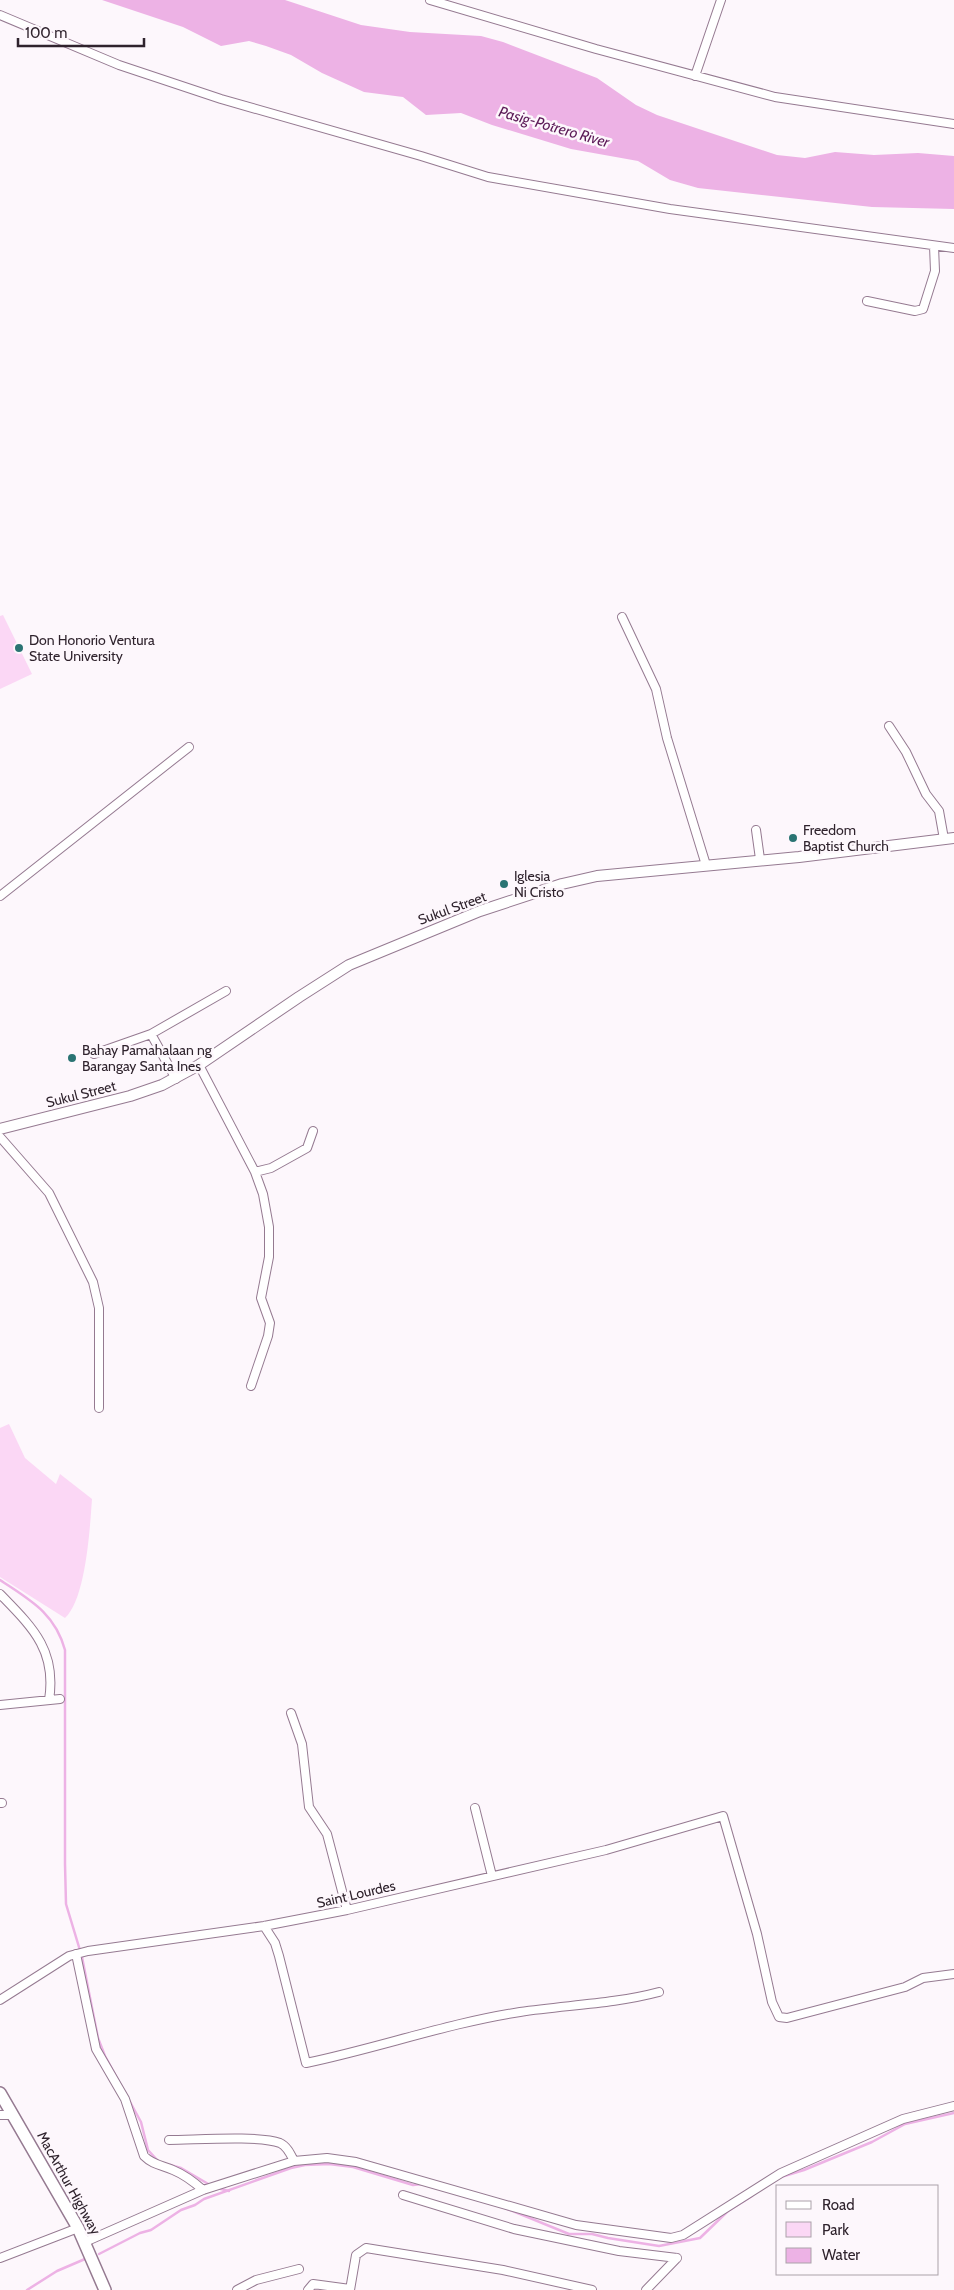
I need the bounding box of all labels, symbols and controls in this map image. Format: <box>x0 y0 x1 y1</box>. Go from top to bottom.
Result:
scale bar <box>18 15 144 47</box>
text: 100 m <box>25 24 67 42</box>
water label: Pasig-Potrero River <box>497 103 613 152</box>
place label: Don Honorio Ventura State University <box>29 631 155 665</box>
marker: Don Honorio Ventura State University <box>13 642 25 654</box>
place label: Freedom Baptist Church <box>803 821 889 855</box>
marker: Freedom Baptist Church <box>787 832 799 844</box>
place label: Iglesia Ni Cristo <box>514 867 564 901</box>
marker: Iglesia Ni Cristo <box>498 878 510 890</box>
street label: Sukul Street <box>415 887 489 929</box>
place label: Bahay Pamahalaan ng Barangay Santa Ines <box>82 1041 213 1075</box>
marker: Bahay Pamahalaan ng Barangay Santa Ines <box>66 1052 78 1064</box>
street label: Sukul Street <box>44 1077 118 1111</box>
street label: Saint Lourdes <box>315 1876 397 1912</box>
street label: MacArthur Highway <box>33 2128 105 2238</box>
legend <box>776 2185 939 2275</box>
text: Road <box>822 2196 855 2214</box>
text: Park <box>822 2221 849 2239</box>
text: Water <box>822 2246 860 2264</box>

